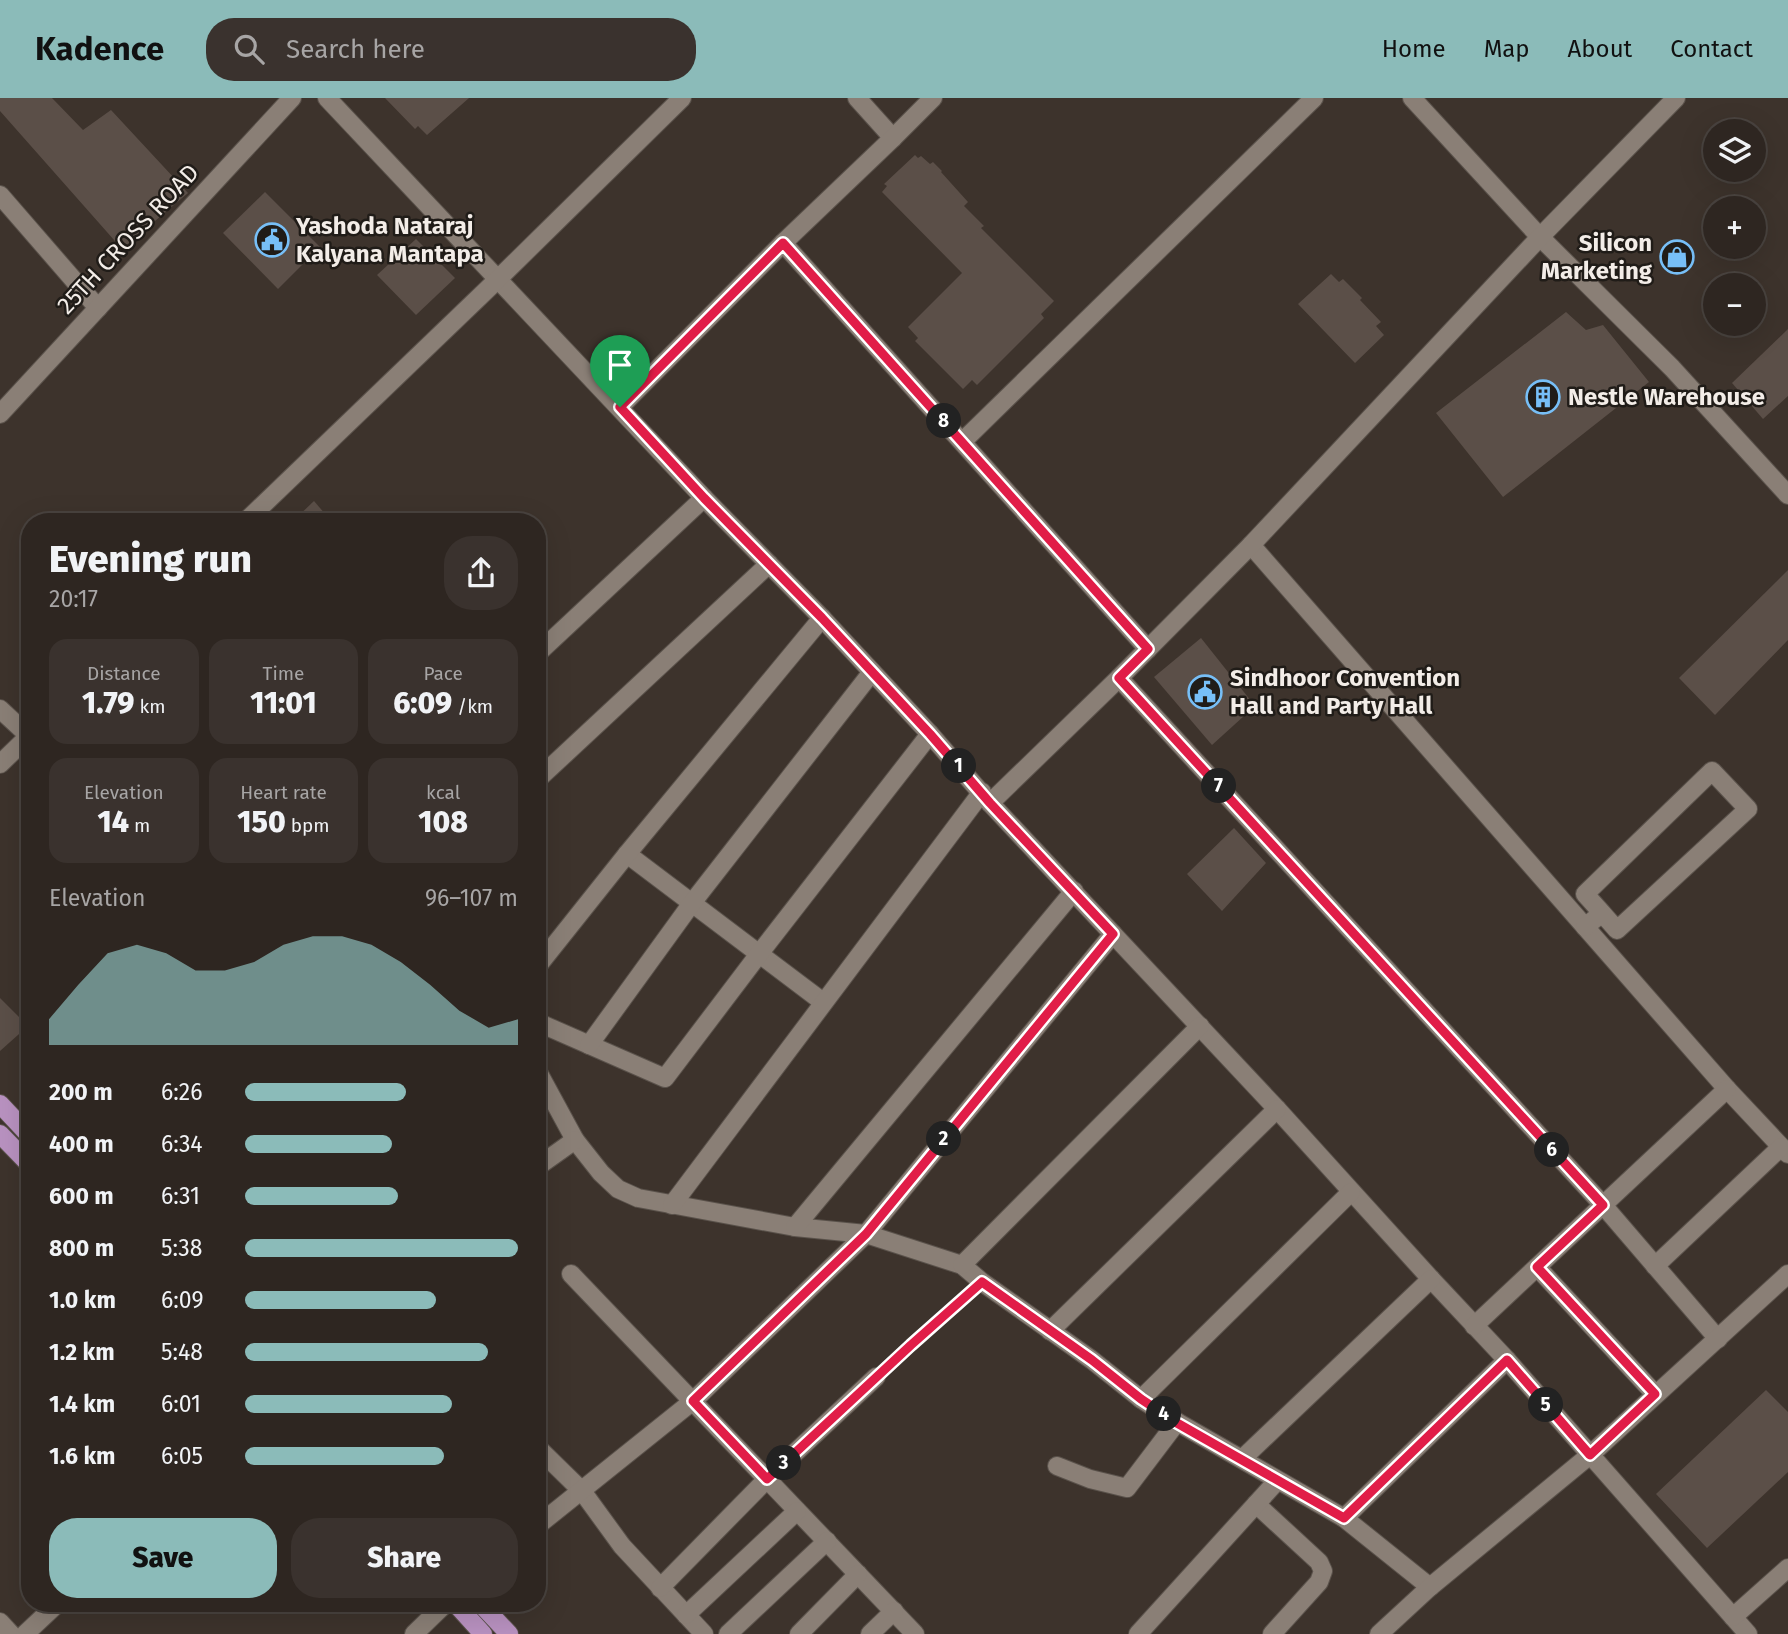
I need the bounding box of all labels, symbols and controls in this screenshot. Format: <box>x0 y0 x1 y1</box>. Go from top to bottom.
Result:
search box <box>206 18 696 81</box>
text: Kadence <box>35 29 164 69</box>
icon: search <box>230 30 268 68</box>
text: Search here <box>286 34 425 65</box>
text: Home <box>1382 35 1446 63</box>
text: Map <box>1484 35 1530 63</box>
text: About <box>1568 35 1632 63</box>
text: Contact <box>1670 35 1753 63</box>
map controls <box>1703 119 1766 336</box>
button: layers <box>1703 119 1766 182</box>
street label: 25TH CROSS ROAD <box>51 158 205 320</box>
button: + <box>1703 196 1766 259</box>
place label: Yashoda Nataraj Kalyana Mantapa <box>295 212 484 268</box>
public building icon: Yashoda Nataraj Kalyana Mantapa <box>253 221 291 259</box>
place label: Silicon Marketing <box>1541 229 1653 285</box>
shop icon: Silicon Marketing <box>1658 238 1696 276</box>
button: − <box>1703 273 1766 336</box>
pin <box>590 335 650 407</box>
icon: arrive <box>601 346 639 384</box>
building icon: Nestle Warehouse <box>1524 378 1562 416</box>
place label: Nestle Warehouse <box>1568 383 1765 411</box>
pin: 8 <box>926 404 962 438</box>
text: 8 <box>938 409 949 432</box>
text: Evening run <box>49 536 252 582</box>
button: share <box>444 536 518 610</box>
text: 20:17 <box>49 585 98 613</box>
text: Distance <box>87 662 161 685</box>
text: Time <box>263 662 304 685</box>
text: Pace <box>423 662 463 685</box>
place label: Sindhoor Convention Hall and Party Hall <box>1230 664 1460 720</box>
public building icon: Sindhoor Convention Hall and Party Hall <box>1186 673 1224 711</box>
text: 1.79 <box>82 685 135 721</box>
text: 11:01 <box>250 685 317 721</box>
text: 6:09 <box>393 685 452 721</box>
text: km <box>135 695 166 718</box>
text: /km <box>452 695 493 718</box>
pin: 1 <box>942 748 976 784</box>
text: 1 <box>954 754 963 777</box>
pin: 7 <box>1202 768 1236 804</box>
text: 7 <box>1214 774 1223 797</box>
text: Elevation <box>84 781 164 804</box>
text: Heart rate <box>240 781 327 804</box>
text: kcal <box>426 781 460 804</box>
text: 14 <box>97 804 129 840</box>
text: 150 <box>237 804 286 840</box>
text: 108 <box>418 804 468 840</box>
text: m <box>129 814 150 837</box>
text: bpm <box>286 814 330 837</box>
text: Elevation <box>49 884 145 912</box>
text: 96–107 m <box>425 884 518 912</box>
text: 200 m <box>49 1078 113 1106</box>
text: 6:26 <box>161 1078 202 1106</box>
pin: 2 <box>926 1122 962 1156</box>
text: 2 <box>939 1127 948 1150</box>
text: 400 m <box>49 1130 114 1158</box>
text: 6:34 <box>161 1130 203 1158</box>
pin: 6 <box>1534 1132 1570 1168</box>
text: 6 <box>1546 1138 1557 1161</box>
text: 600 m <box>49 1182 114 1210</box>
text: 6:31 <box>161 1182 200 1210</box>
text: 800 m <box>49 1234 114 1262</box>
text: 5:38 <box>161 1234 202 1262</box>
text: 1.0 km <box>49 1286 116 1314</box>
text: 6:09 <box>161 1286 203 1314</box>
text: 1.2 km <box>49 1338 115 1366</box>
text: 5:48 <box>161 1338 203 1366</box>
pin: 5 <box>1528 1388 1564 1422</box>
text: 1.4 km <box>49 1390 115 1418</box>
text: 6:01 <box>161 1390 201 1418</box>
text: 5 <box>1540 1393 1551 1416</box>
pin: 4 <box>1146 1396 1182 1432</box>
text: 4 <box>1158 1402 1169 1425</box>
text: 1.6 km <box>49 1442 116 1470</box>
text: 6:05 <box>161 1442 203 1470</box>
pin: 3 <box>766 1446 802 1480</box>
text: 3 <box>779 1451 788 1474</box>
button: Save <box>49 1518 277 1598</box>
button: Share <box>291 1518 518 1598</box>

